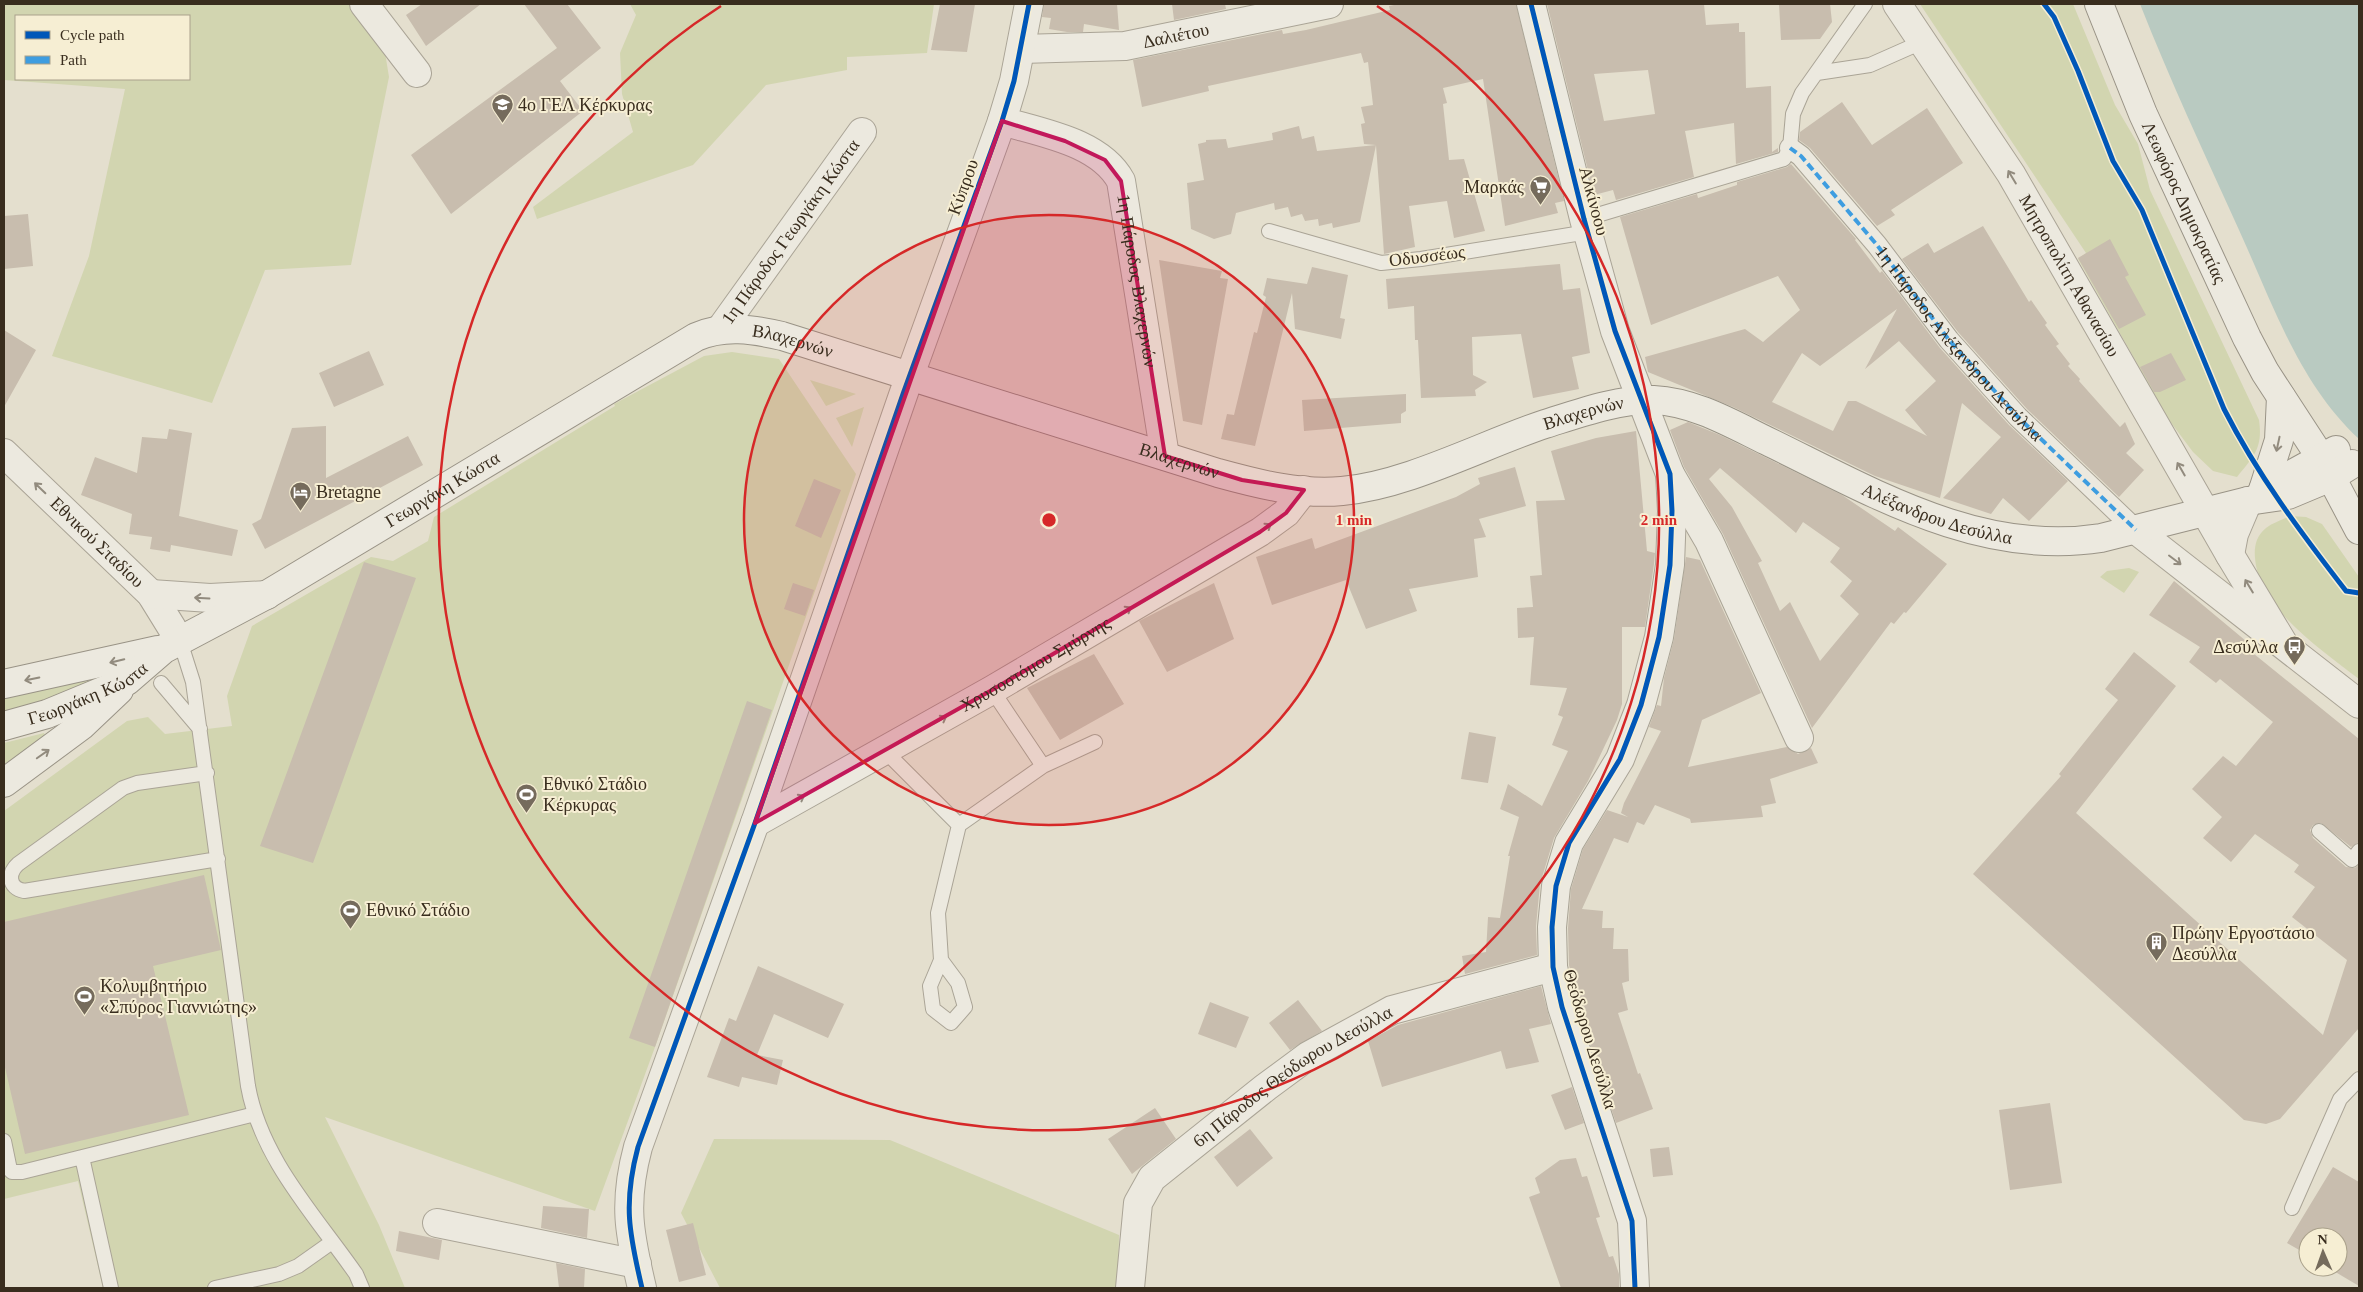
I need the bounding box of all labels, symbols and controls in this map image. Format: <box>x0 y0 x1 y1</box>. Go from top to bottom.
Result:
legend <box>15 15 190 80</box>
street label: Δαλιέτου <box>1141 19 1211 52</box>
text: Cycle path <box>60 27 125 43</box>
text: Path <box>60 52 87 68</box>
school or university icon: 4ο ΓΕΛ Κέρκυρας <box>490 93 514 124</box>
place label: 4ο ΓΕΛ Κέρκυρας <box>518 95 652 115</box>
street label: Λεωφόρος Δημοκρατίας <box>2138 118 2230 287</box>
street label: 1η Πάροδος Γεωργάκη Κώστα <box>718 135 864 328</box>
street label: Κύπρου <box>944 156 982 218</box>
street label: Αλκίνοου <box>1575 164 1613 238</box>
one-way arrow <box>2007 170 2017 184</box>
supermarket icon: Μαρκάς <box>1528 175 1552 206</box>
place label: Μαρκάς <box>1464 177 1524 197</box>
street label: Μητροπολίτη Αθανασίου <box>2015 191 2124 360</box>
street label: 1η Πάροδος Βλαχερνών <box>1113 193 1161 369</box>
street label: Οδυσσέως <box>1388 241 1466 271</box>
street label: 1η Πάροδος Αλέξανδρου Δεσύλλα <box>1871 242 2047 446</box>
street label: Βλαχερνών <box>751 320 835 361</box>
street label: Βλαχερνών <box>1541 392 1625 434</box>
one-way arrow <box>2272 436 2282 452</box>
street label: Βλαχερνών <box>1137 439 1222 483</box>
street label: Γεωργάκη Κώστα <box>381 447 504 531</box>
one-way arrow <box>2176 461 2186 476</box>
street label: Αλέξανδρου Δεσύλλα <box>1859 479 2014 548</box>
hotel icon: Bretagne <box>288 480 312 511</box>
one-way arrow <box>34 482 46 494</box>
place label: Bretagne <box>316 482 381 502</box>
street label: Εθνικού Σταδίου <box>46 493 148 592</box>
centre of rings <box>1040 511 1058 529</box>
text: 1 min <box>1336 512 1373 528</box>
text: 2 min <box>1641 512 1678 528</box>
one-way arrow <box>1258 523 1272 533</box>
one-way arrow <box>2168 555 2182 565</box>
one-way arrow <box>2243 579 2253 593</box>
one-way arrow <box>195 593 211 602</box>
one-way arrow <box>1118 606 1132 616</box>
street label: Χρυσοστόμου Σμύρνης <box>957 613 1114 716</box>
bus stop icon: Δεσύλλα <box>2282 635 2306 666</box>
place label: Δεσύλλα <box>2213 637 2279 657</box>
one-way arrow <box>110 657 126 666</box>
street label: Γεωργάκη Κώστα <box>25 658 152 729</box>
one-way arrow <box>25 675 41 684</box>
one-way arrow <box>932 715 947 725</box>
one-way arrow <box>36 749 50 759</box>
place label: Εθνικό Στάδιο Κέρκυρας <box>543 774 647 815</box>
sports icon: Εθνικό Στάδιο Κέρκυρας <box>515 782 539 813</box>
one-way arrow <box>790 794 805 804</box>
sports icon: Εθνικό Στάδιο <box>338 898 362 929</box>
place label: Εθνικό Στάδιο <box>366 900 470 920</box>
place label: Πρώην Εργοστάσιο Δεσύλλα <box>2172 923 2315 964</box>
building icon: Πρώην Εργοστάσιο Δεσύλλα <box>2144 931 2168 962</box>
street label: Θεόδωρου Δεσύλλα <box>1559 967 1621 1112</box>
place label: Κολυμβητήριο «Σπύρος Γιαννιώτης» <box>100 976 257 1017</box>
sports icon: Κολυμβητήριο «Σπύρος Γιαννιώτης» <box>72 984 96 1015</box>
street label: 6η Πάροδος Θεόδωρου Δεσύλλα <box>1189 1002 1396 1151</box>
north arrow <box>2298 1227 2348 1277</box>
text: N <box>2317 1232 2328 1247</box>

